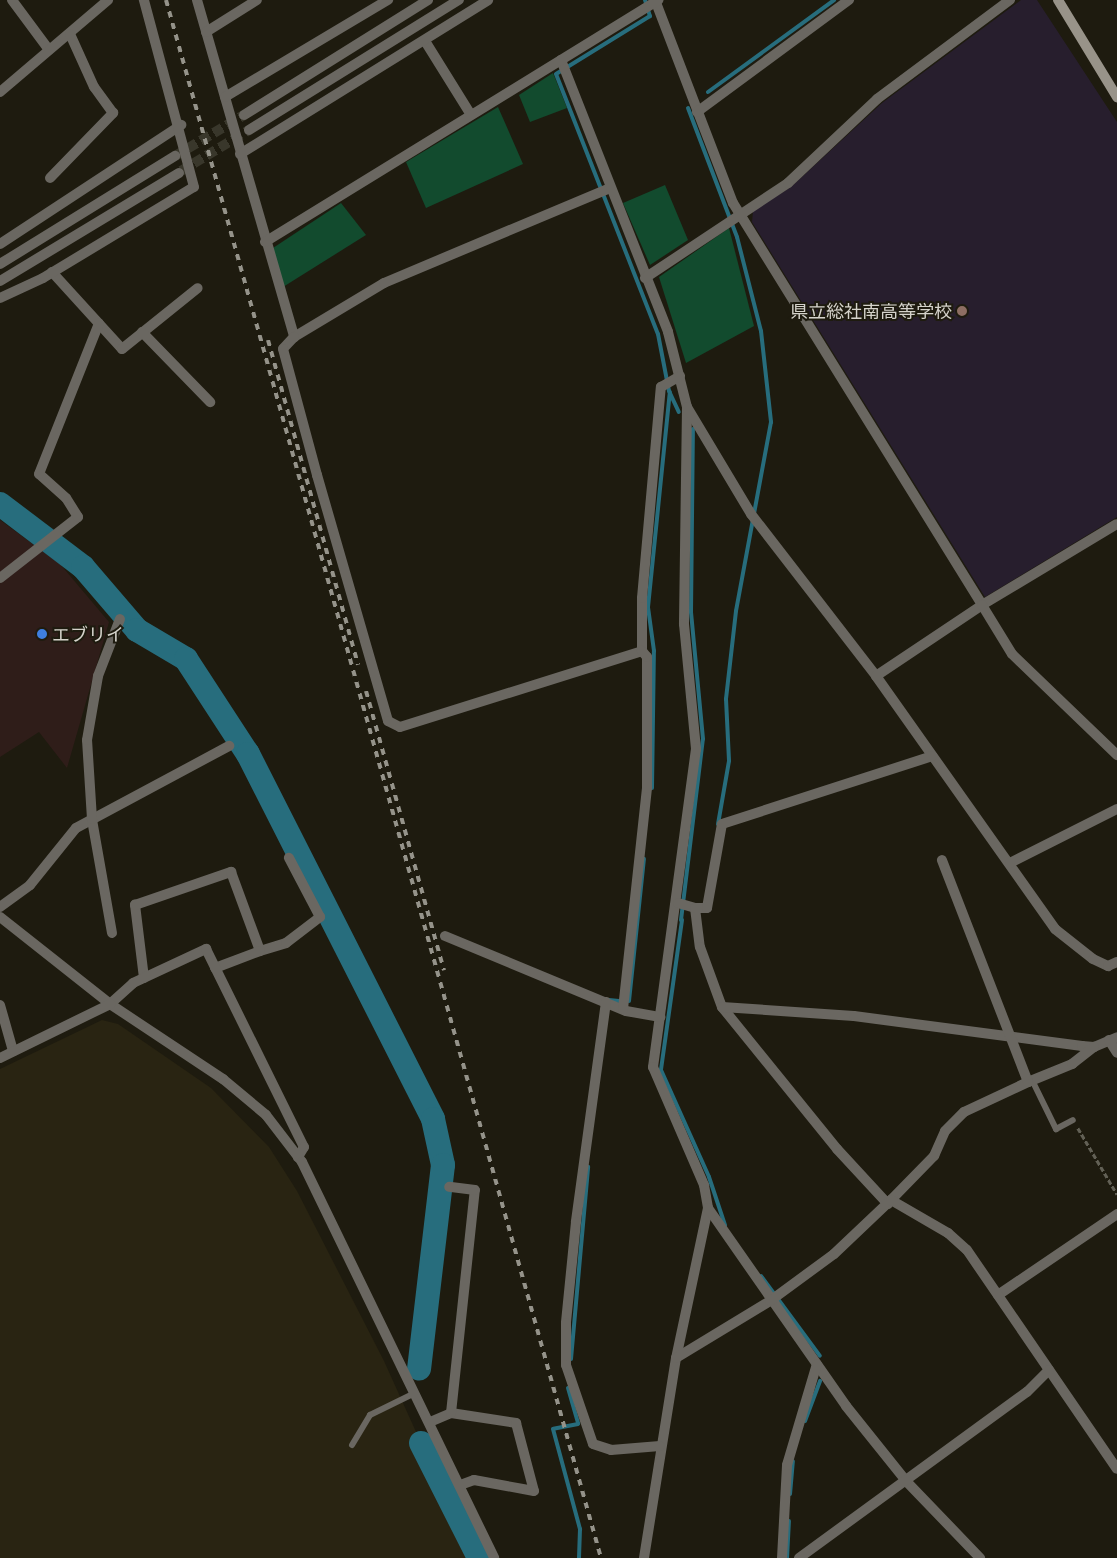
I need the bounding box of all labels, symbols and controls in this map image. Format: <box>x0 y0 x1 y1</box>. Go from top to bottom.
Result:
place label: 県立総社南高等学校 <box>790 300 952 322</box>
marker: 県立総社南高等学校 <box>956 305 968 317</box>
place label: エブリイ <box>52 623 124 645</box>
marker: エブリイ <box>36 628 48 640</box>

